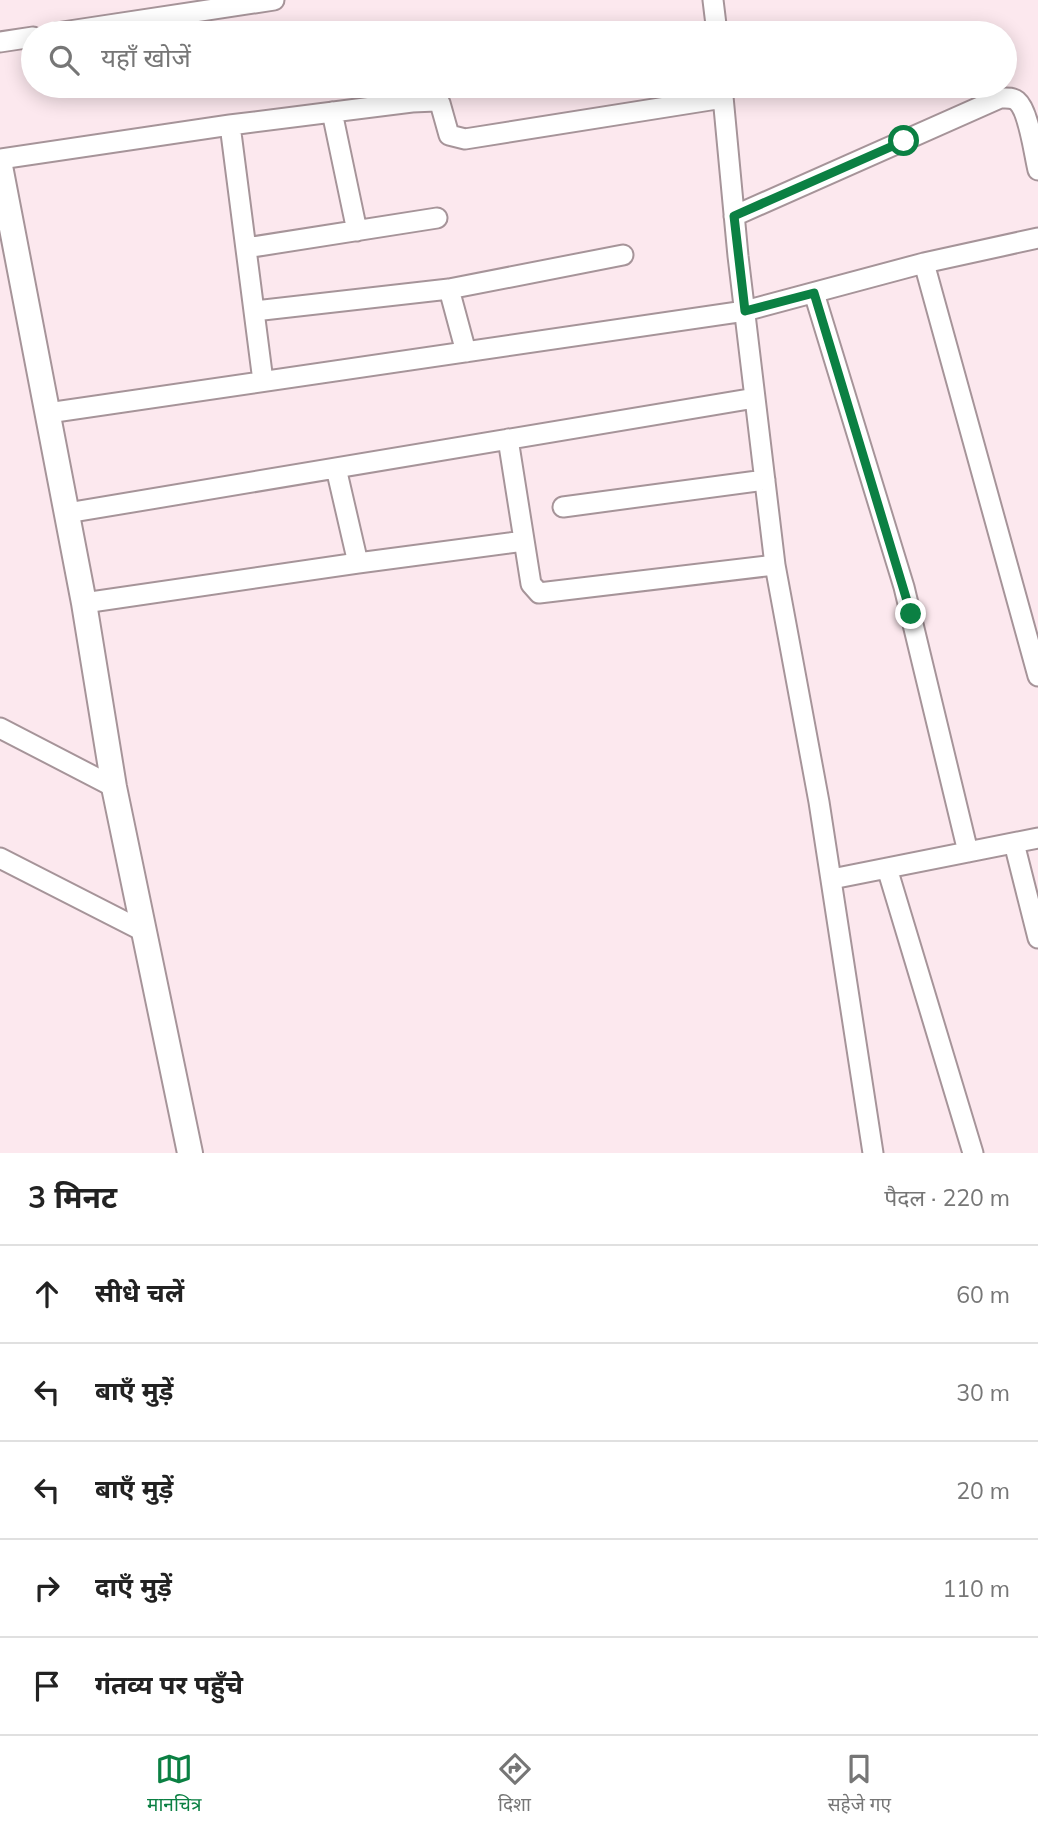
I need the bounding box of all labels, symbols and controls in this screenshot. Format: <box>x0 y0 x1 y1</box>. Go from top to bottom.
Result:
search box <box>21 21 1017 98</box>
icon: search <box>45 41 83 79</box>
text: यहाँ खोजें <box>101 41 191 74</box>
route start <box>888 125 919 156</box>
route end <box>895 598 926 629</box>
text: 3 मिनट <box>28 1178 117 1216</box>
text: पैदल · 220 m <box>884 1183 1010 1212</box>
icon: ahead <box>28 1275 66 1313</box>
text: सीधे चलें <box>95 1276 184 1309</box>
text: 60 m <box>956 1280 1010 1309</box>
icon: left <box>28 1373 66 1411</box>
text: बाएँ मुड़ें <box>95 1374 173 1407</box>
text: 30 m <box>956 1378 1010 1407</box>
icon: left <box>28 1471 66 1509</box>
text: बाएँ मुड़ें <box>95 1472 173 1505</box>
text: 20 m <box>956 1476 1010 1505</box>
icon: right <box>28 1569 66 1607</box>
text: दाएँ मुड़ें <box>95 1570 172 1603</box>
text: 110 m <box>942 1574 1010 1603</box>
icon: arrive <box>28 1667 66 1705</box>
text: गंतव्य पर पहुँचे <box>95 1668 243 1701</box>
tab: मानचित्र <box>147 1750 201 1819</box>
tab: दिशा <box>496 1750 534 1819</box>
tab: सहेजे गए <box>828 1750 891 1819</box>

